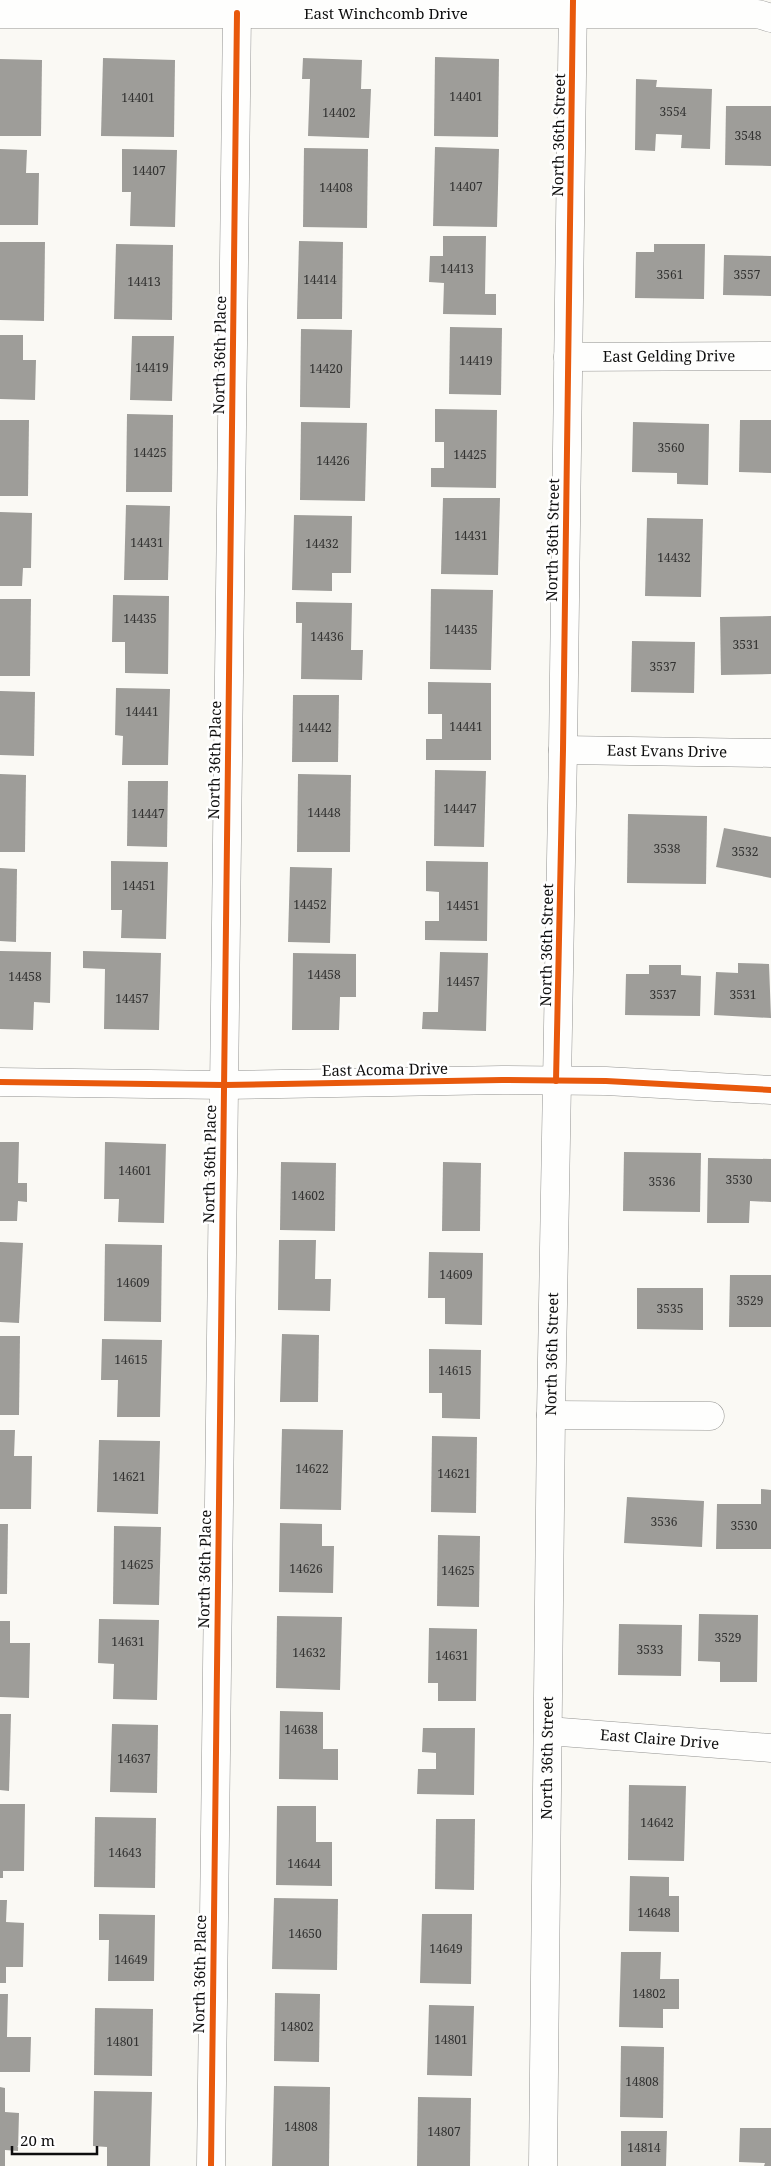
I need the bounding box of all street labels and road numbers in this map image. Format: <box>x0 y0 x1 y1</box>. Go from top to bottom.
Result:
street label: East Winchcomb Drive <box>304 3 468 23</box>
street label: North 36th Street <box>547 73 569 197</box>
street label: North 36th Place <box>208 295 230 415</box>
street label: East Gelding Drive <box>603 345 735 366</box>
street label: North 36th Street <box>541 478 563 602</box>
street label: North 36th Place <box>203 700 225 820</box>
street label: East Evans Drive <box>607 740 727 761</box>
street label: North 36th Street <box>535 883 557 1007</box>
street label: East Acoma Drive <box>322 1058 448 1080</box>
street label: North 36th Place <box>198 1104 220 1224</box>
street label: North 36th Street <box>540 1292 562 1416</box>
street label: North 36th Place <box>193 1509 215 1629</box>
street label: North 36th Street <box>536 1696 557 1820</box>
street label: East Claire Drive <box>599 1724 720 1753</box>
street label: North 36th Place <box>188 1914 210 2034</box>

